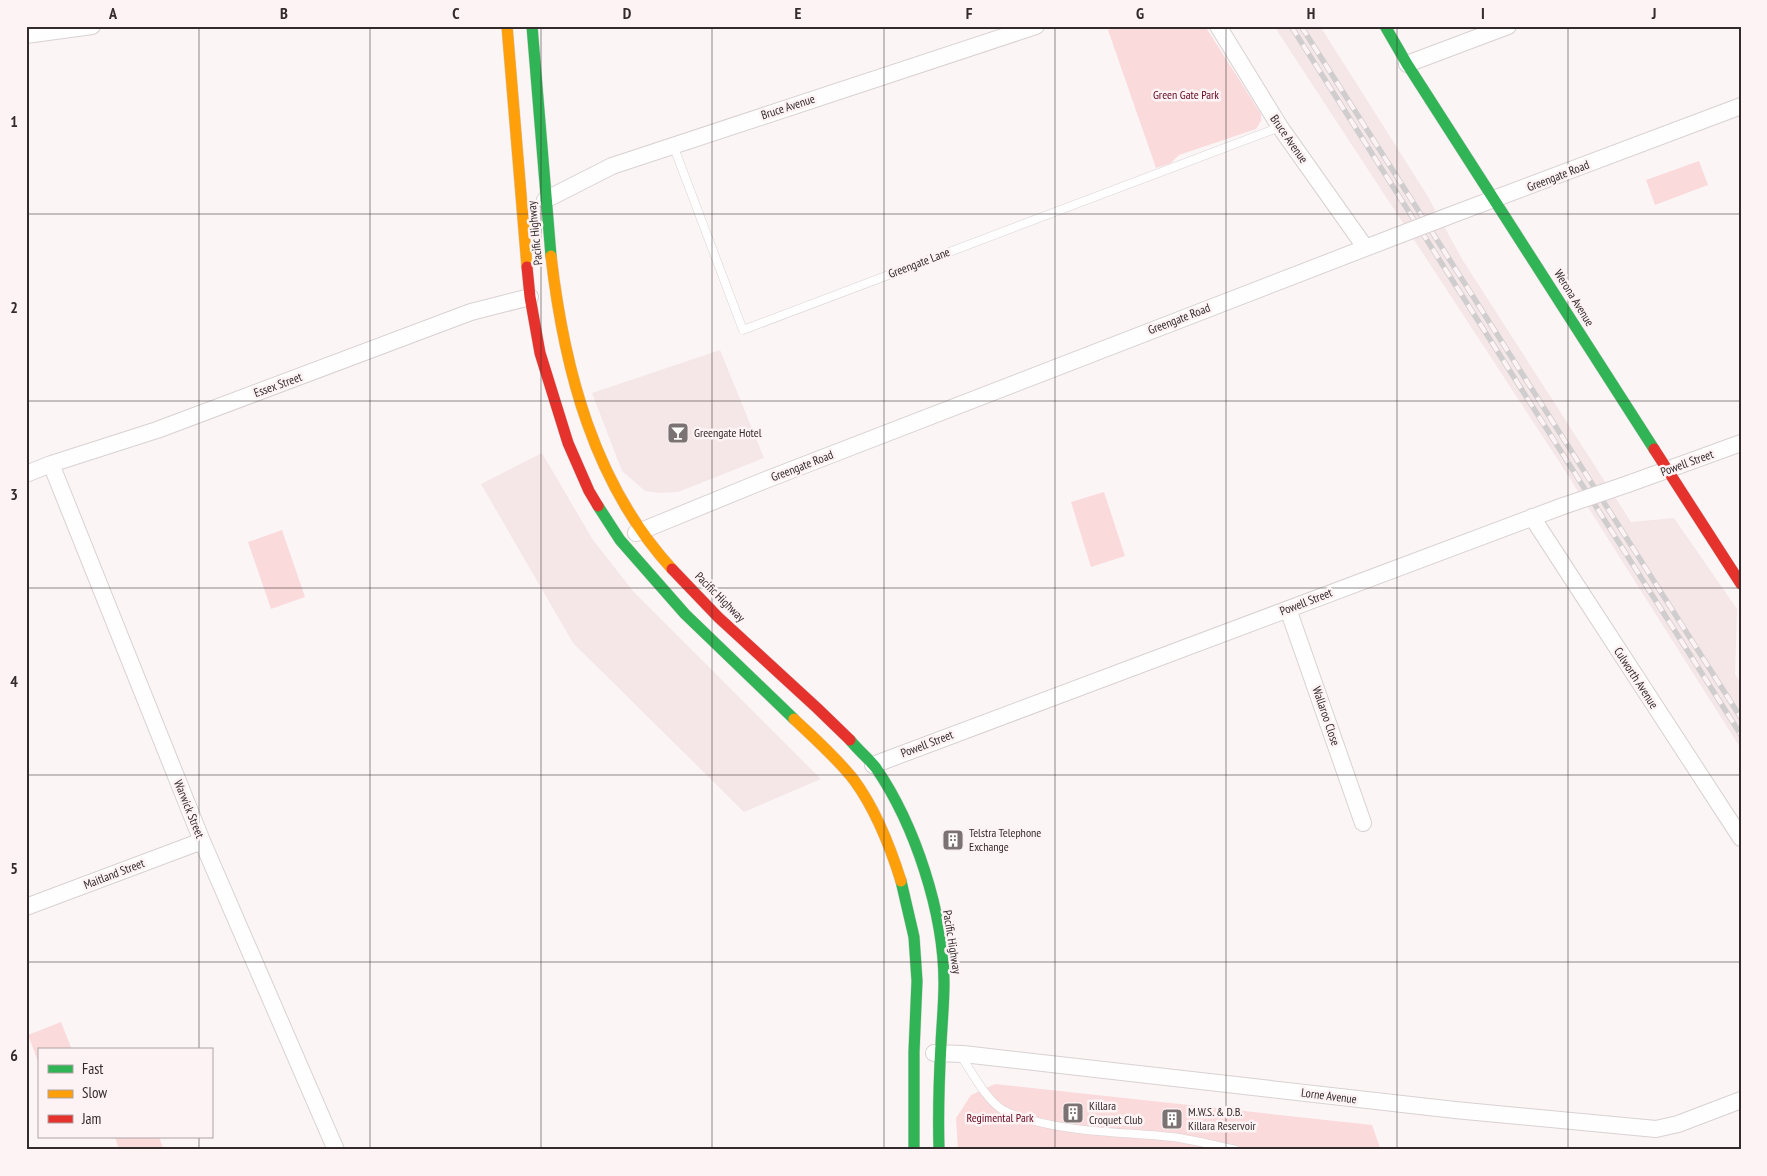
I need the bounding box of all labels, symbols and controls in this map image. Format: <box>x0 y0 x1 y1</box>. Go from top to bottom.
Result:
text: A <box>108 3 118 23</box>
text: B <box>280 3 288 23</box>
text: C <box>452 3 460 23</box>
text: D <box>623 3 632 23</box>
text: E <box>795 3 802 23</box>
text: F <box>966 3 973 23</box>
text: G <box>1136 3 1144 23</box>
text: H <box>1307 3 1315 23</box>
text: I <box>1481 3 1485 23</box>
text: J <box>1651 3 1656 23</box>
park label: Green Gate Park <box>1153 87 1219 102</box>
street label: Bruce Avenue <box>759 91 817 122</box>
text: 1 <box>10 111 18 131</box>
street label: Bruce Avenue <box>1267 112 1312 166</box>
street label: Greengate Road <box>1525 157 1591 194</box>
street label: Pacific Highway <box>524 200 545 266</box>
street label: Greengate Lane <box>886 244 952 281</box>
street label: Werona Avenue <box>1551 267 1598 329</box>
text: 2 <box>10 297 18 317</box>
street label: Greengate Road <box>1146 300 1212 337</box>
street label: Essex Street <box>252 369 305 400</box>
bar icon: Greengate Hotel <box>666 421 690 445</box>
place label: Greengate Hotel <box>694 425 762 440</box>
street label: Powell Street <box>1658 446 1716 479</box>
street label: Greengate Road <box>769 447 835 484</box>
text: 3 <box>10 484 18 504</box>
street label: Pacific Highway <box>692 569 749 625</box>
street label: Powell Street <box>1277 584 1335 618</box>
street label: Culworth Avenue <box>1611 644 1662 711</box>
text: 4 <box>10 671 18 691</box>
street label: Wallaroo Close <box>1309 684 1344 747</box>
street label: Powell Street <box>898 726 956 760</box>
street label: Warwick Street <box>171 778 208 841</box>
place label: Telstra Telephone Exchange <box>969 825 1041 854</box>
building icon: Telstra Telephone Exchange <box>941 828 965 852</box>
street label: Maitland Street <box>81 855 147 892</box>
text: 5 <box>10 858 18 878</box>
street label: Pacific Highway <box>940 909 965 975</box>
text: 6 <box>10 1045 18 1065</box>
legend <box>38 1048 212 1138</box>
text: Fast <box>82 1059 103 1078</box>
text: Slow <box>82 1083 107 1102</box>
street label: Lorne Avenue <box>1300 1085 1358 1106</box>
place label: Killara Croquet Club <box>1089 1098 1143 1127</box>
building icon: Killara Croquet Club <box>1061 1101 1085 1125</box>
place label: M.W.S. & D.B. Killara Reservoir <box>1188 1104 1257 1133</box>
building icon: M.W.S. & D.B. Killara Reservoir <box>1160 1107 1184 1131</box>
text: Jam <box>81 1109 101 1128</box>
park label: Regimental Park <box>966 1110 1034 1125</box>

